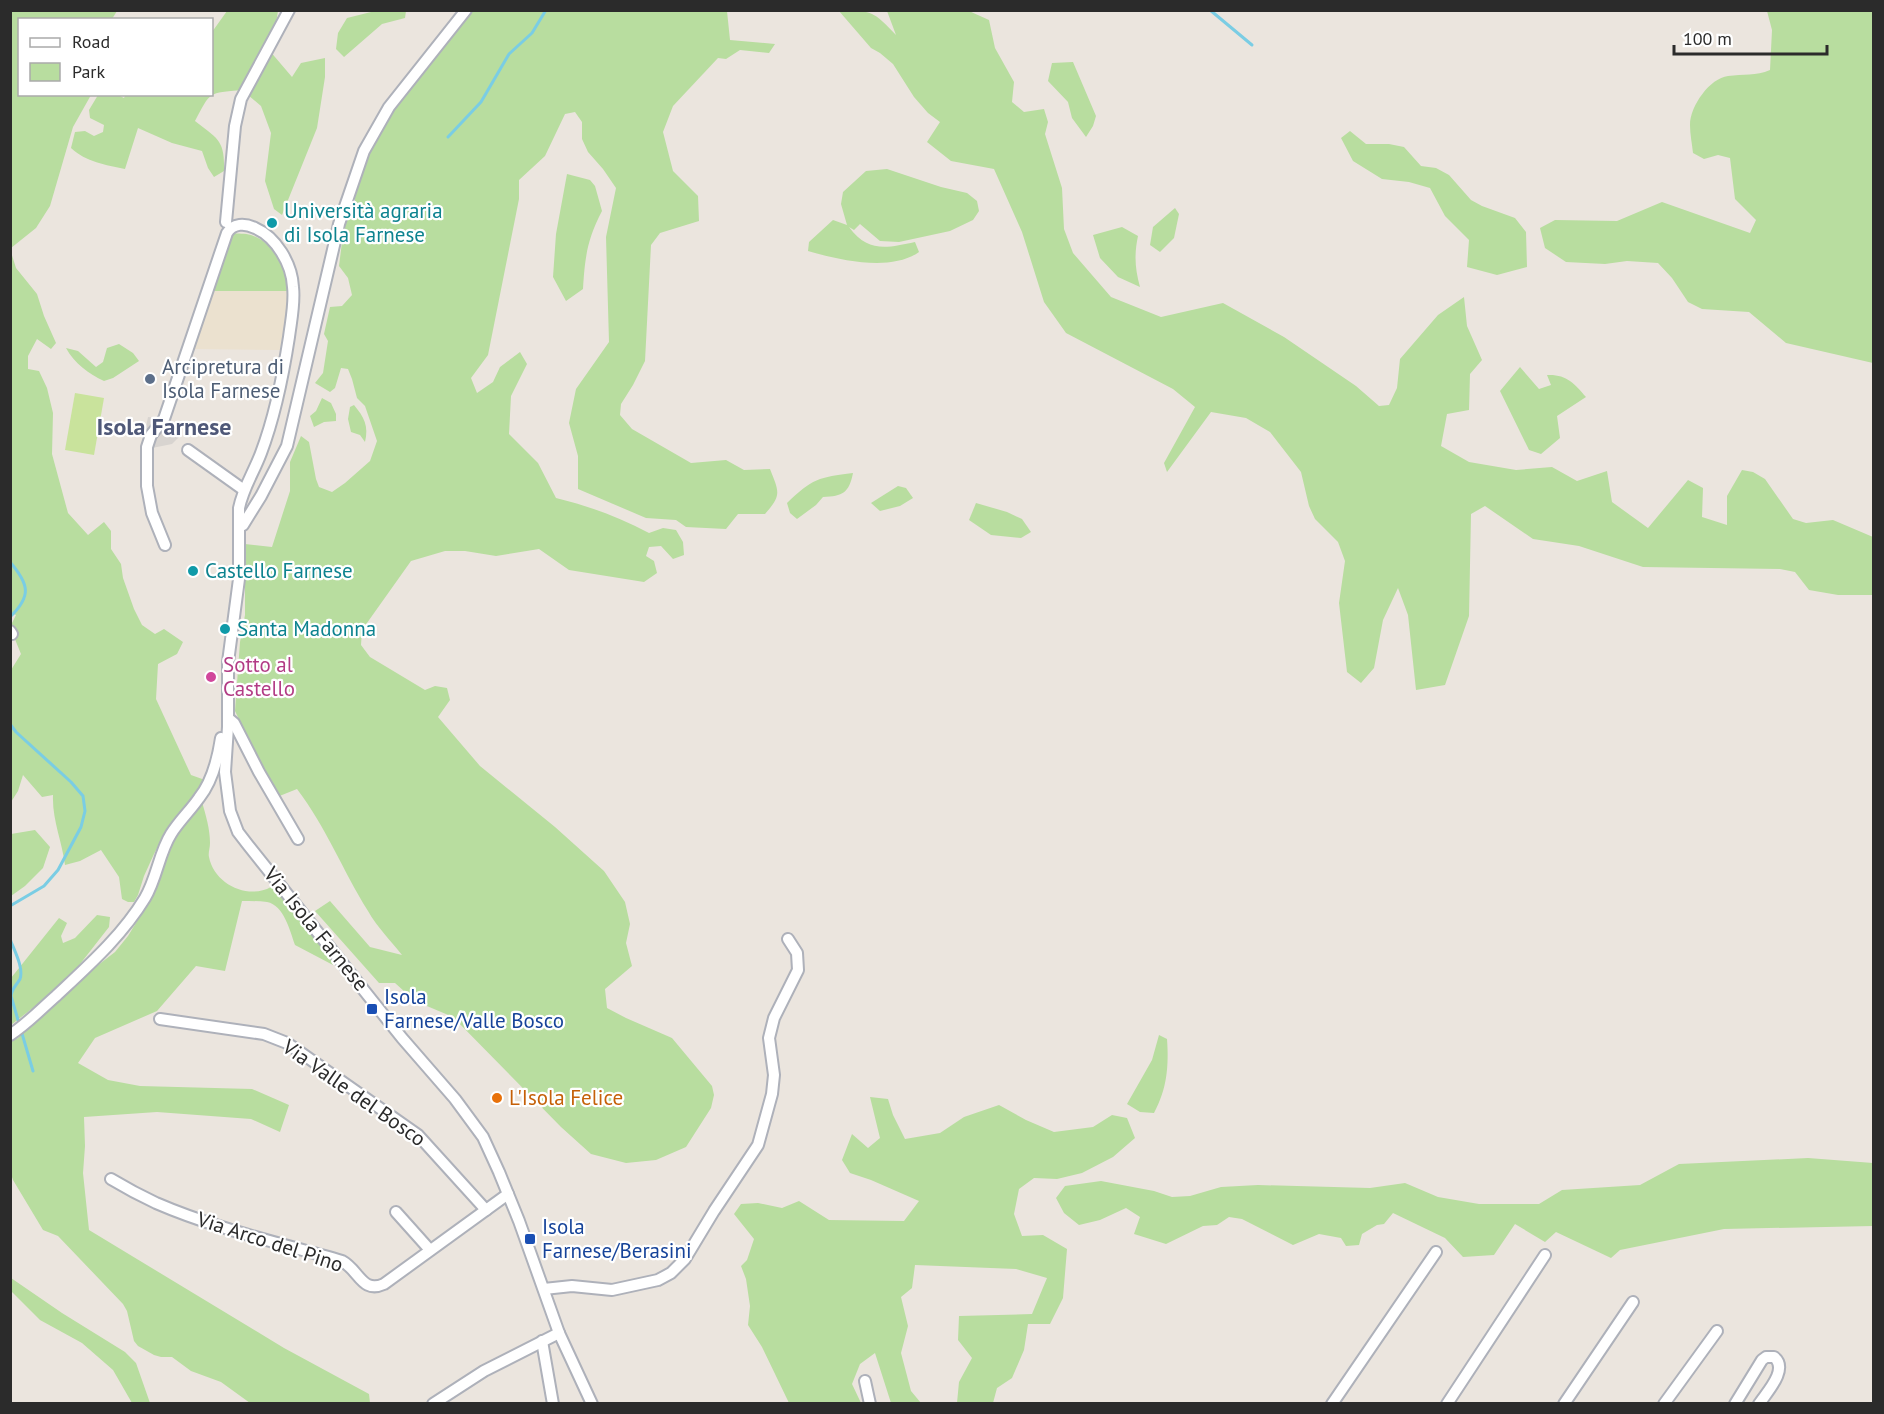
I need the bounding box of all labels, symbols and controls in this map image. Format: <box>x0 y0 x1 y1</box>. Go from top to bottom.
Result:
legend <box>18 18 213 96</box>
scale bar <box>1674 18 1827 56</box>
text: 100 m <box>1683 27 1732 50</box>
text: Road <box>72 30 110 53</box>
text: Park <box>72 60 105 83</box>
place label: Università agraria di Isola Farnese <box>284 197 443 248</box>
marker: Università agraria di Isola Farnese <box>265 216 279 230</box>
place label: Arcipretura di Isola Farnese <box>162 353 284 404</box>
marker: Arcipretura di Isola Farnese <box>143 372 157 386</box>
district label: Isola Farnese <box>97 411 232 442</box>
place label: Castello Farnese <box>205 557 353 584</box>
marker: Castello Farnese <box>186 564 200 578</box>
place label: Santa Madonna <box>237 615 376 642</box>
marker: Santa Madonna <box>218 622 232 636</box>
place label: Sotto al Castello <box>223 651 295 702</box>
marker: Sotto al Castello <box>204 670 218 684</box>
street label: Via Isola Farnese <box>257 860 375 996</box>
place label: Isola Farnese/Valle Bosco <box>384 983 564 1034</box>
marker: Isola Farnese/Valle Bosco <box>365 1002 379 1016</box>
street label: Via Valle del Bosco <box>276 1032 431 1152</box>
place label: L'Isola Felice <box>509 1084 623 1111</box>
marker: L'Isola Felice <box>490 1091 504 1105</box>
street label: Via Arco del Pino <box>193 1205 347 1278</box>
place label: Isola Farnese/Berasini <box>542 1213 692 1264</box>
marker: Isola Farnese/Berasini <box>523 1232 537 1246</box>

